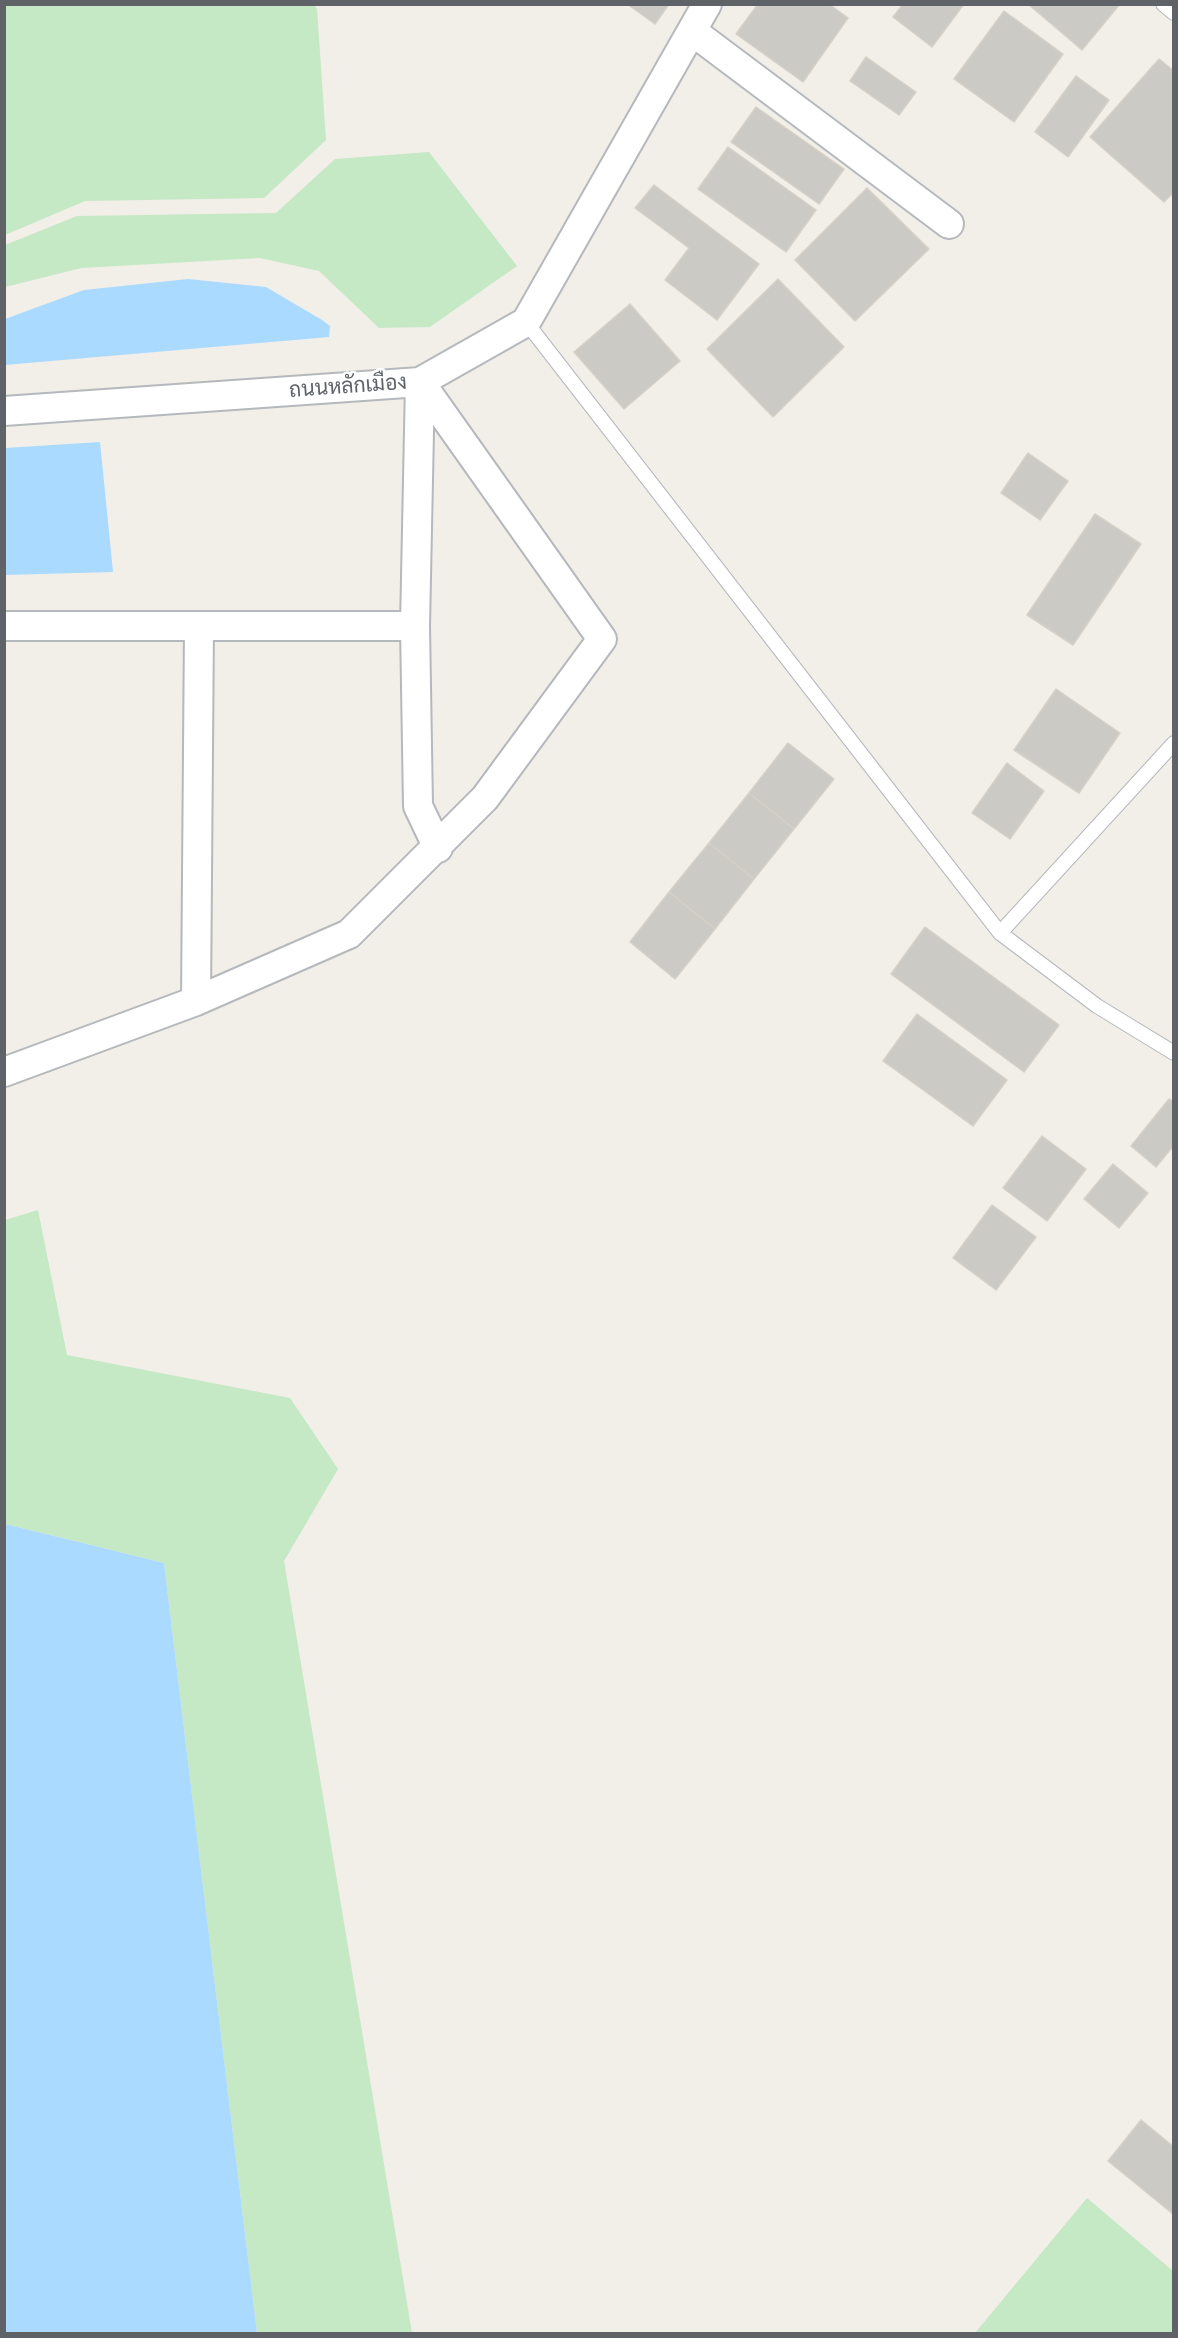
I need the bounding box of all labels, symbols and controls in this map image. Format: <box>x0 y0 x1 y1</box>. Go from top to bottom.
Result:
street label: ถนนหลักเมือง <box>288 370 408 404</box>

